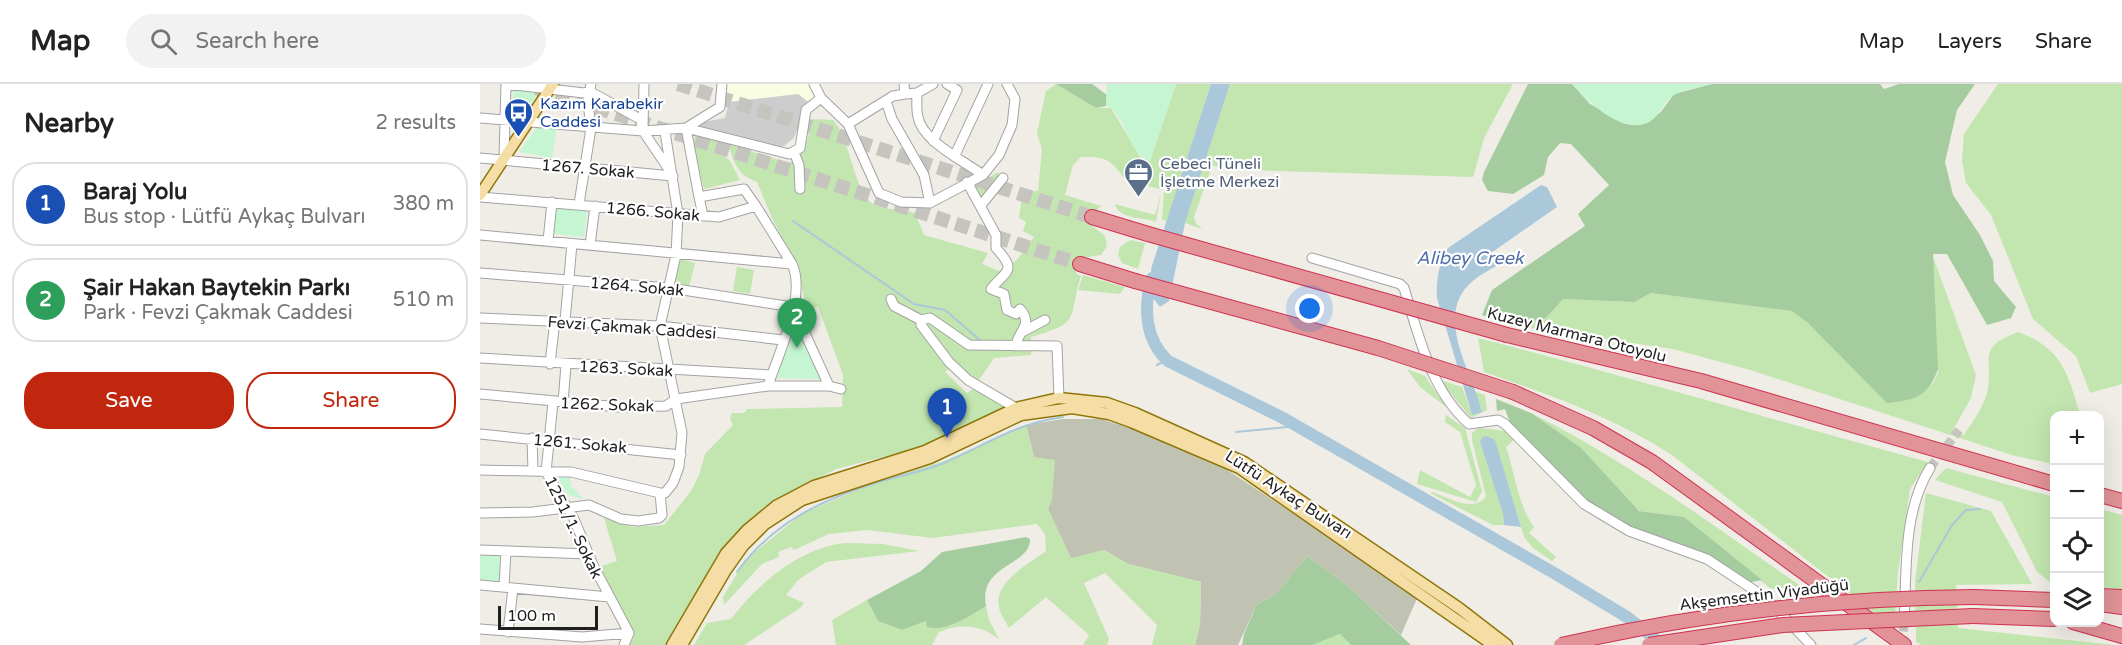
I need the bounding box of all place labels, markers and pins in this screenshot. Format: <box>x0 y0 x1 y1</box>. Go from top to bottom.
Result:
place label: Kazım Karabekir Caddesi <box>540 94 664 132</box>
bus stop icon: Kazım Karabekir Caddesi <box>503 96 535 138</box>
place label: Cebeci Tüneli İşletme Merkezi <box>1160 154 1279 192</box>
office icon: Cebeci Tüneli İşletme Merkezi <box>1123 156 1155 198</box>
pin: 2 <box>778 298 816 348</box>
pin: 1 <box>928 388 966 438</box>

